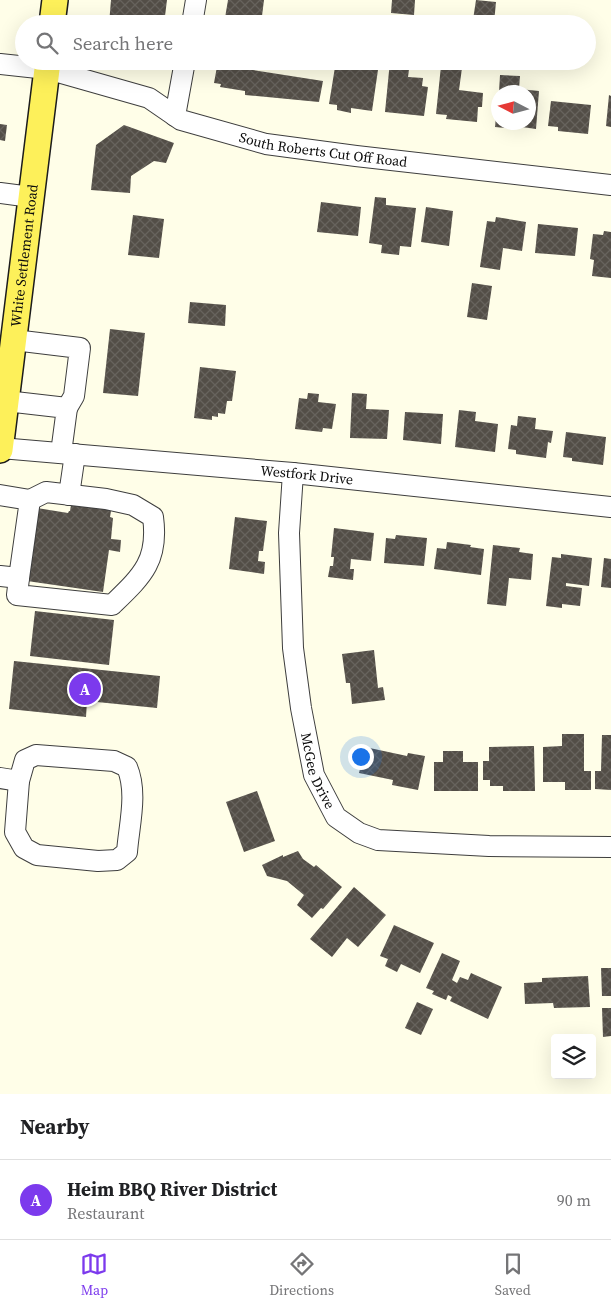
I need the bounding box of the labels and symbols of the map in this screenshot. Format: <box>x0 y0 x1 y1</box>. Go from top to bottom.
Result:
north arrow <box>491 85 536 130</box>
street label: South Roberts Cut Off Road <box>237 127 409 172</box>
street label: White Settlement Road <box>5 183 43 328</box>
street label: Westfork Drive <box>260 460 354 489</box>
pin: A <box>69 670 101 708</box>
street label: McGee Drive <box>296 731 340 812</box>
your location <box>348 744 374 770</box>

